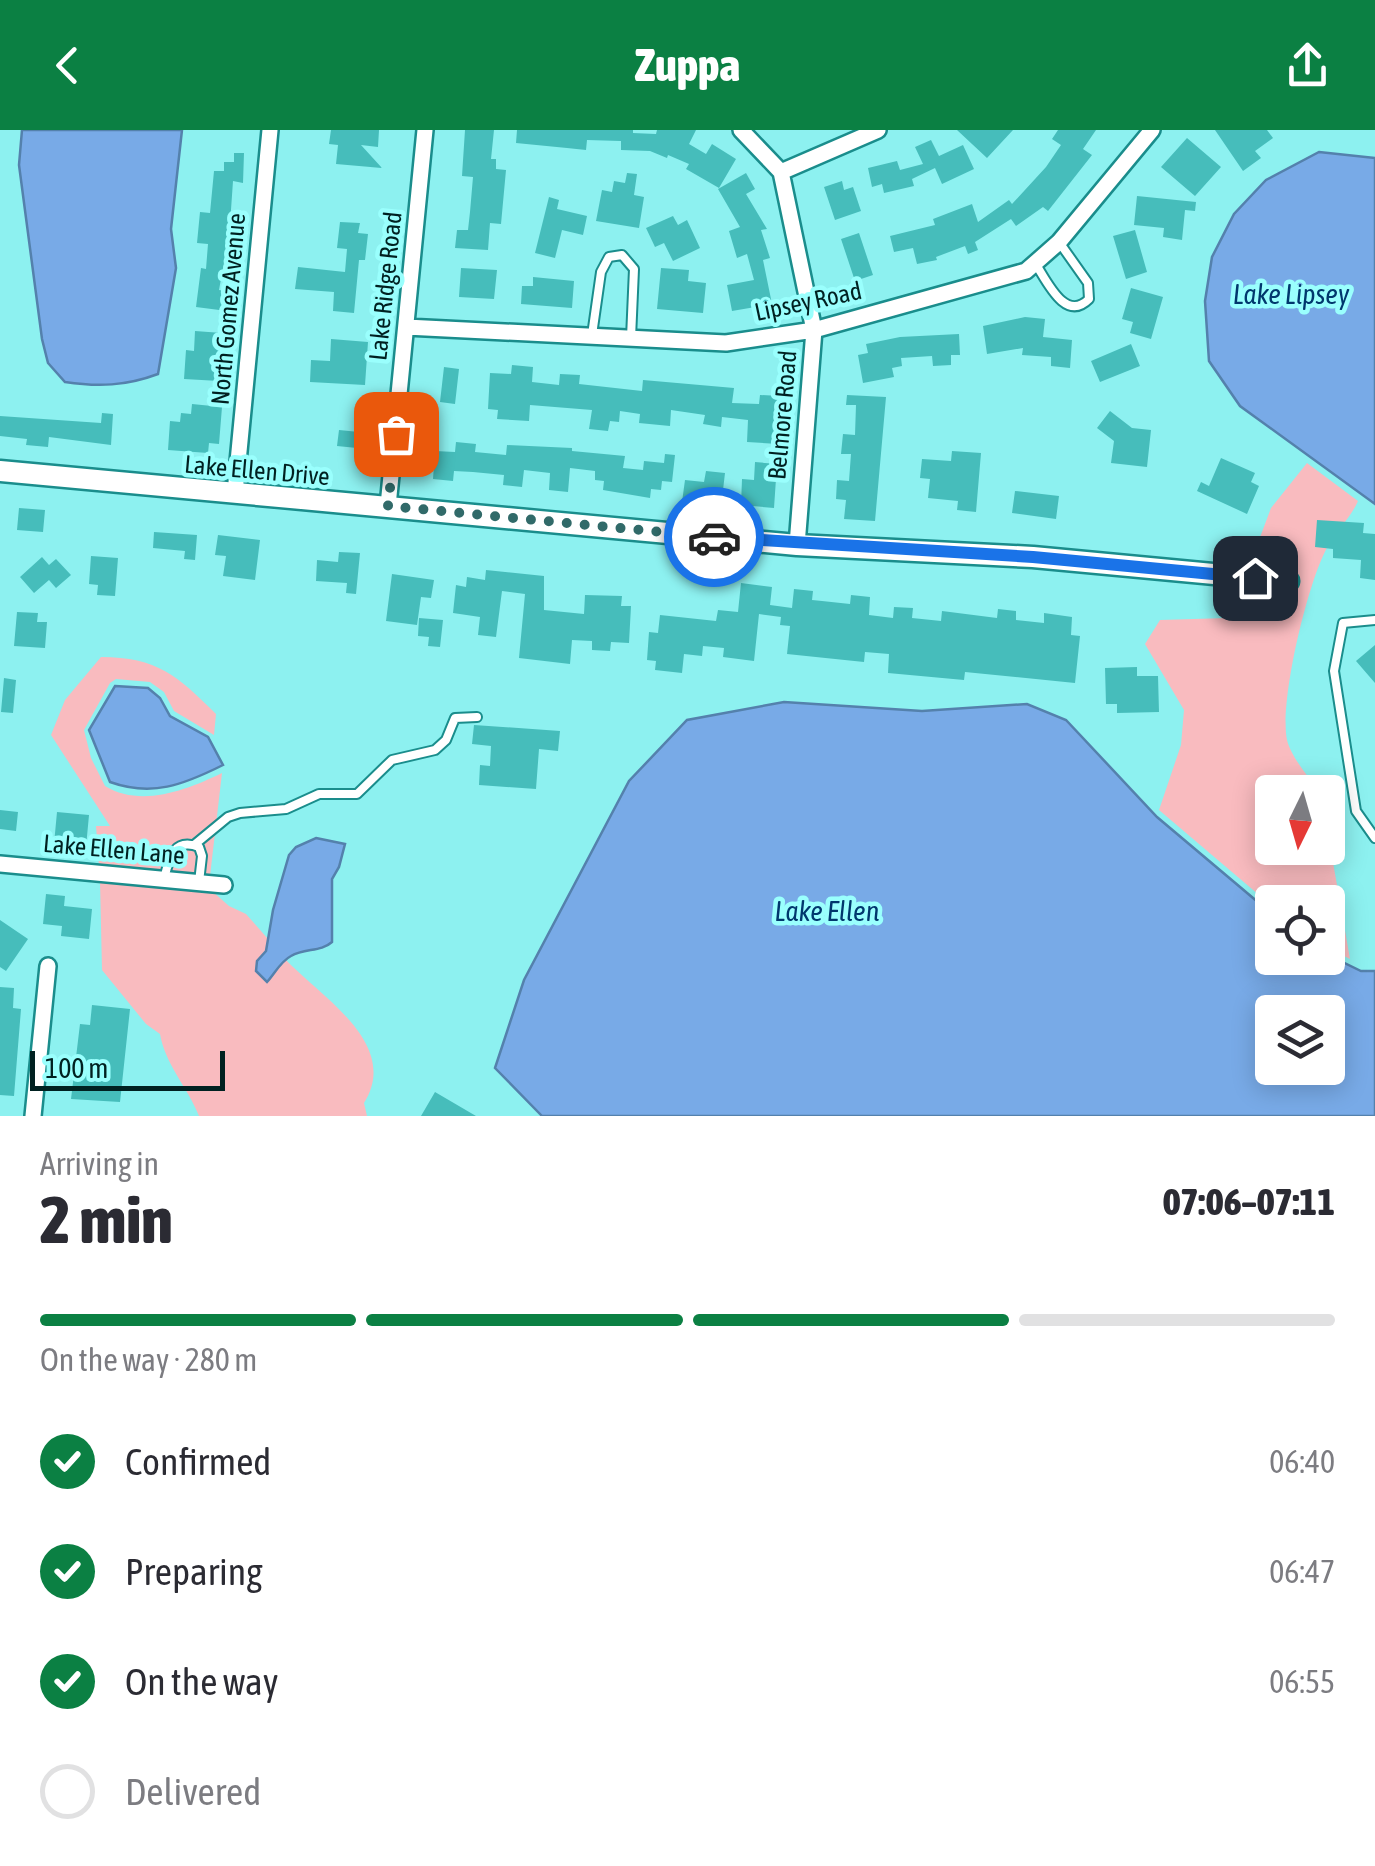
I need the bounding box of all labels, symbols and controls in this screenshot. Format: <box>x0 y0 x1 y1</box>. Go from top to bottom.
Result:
icon: back <box>40 38 95 93</box>
icon: share <box>1280 38 1335 93</box>
text: Zuppa <box>635 39 740 91</box>
street label: Lake Ridge Road <box>363 210 407 362</box>
street label: North Gomez Avenue <box>206 212 250 406</box>
street label: Lipsey Road <box>752 276 864 326</box>
water label: Lake Lipsey <box>1233 278 1350 310</box>
street label: Belmore Road <box>762 349 802 481</box>
pin <box>354 392 439 477</box>
icon: bag <box>369 407 424 462</box>
street label: Lake Ellen Drive <box>183 450 331 490</box>
courier <box>664 487 764 587</box>
icon: car <box>687 510 742 565</box>
pin <box>1213 536 1298 621</box>
icon: home <box>1228 551 1283 606</box>
north arrow <box>1255 775 1345 865</box>
map controls <box>1255 775 1345 1085</box>
street label: Lake Ellen Lane <box>42 829 186 869</box>
button: locate <box>1255 885 1345 975</box>
water label: Lake Ellen <box>775 895 880 927</box>
button: layers <box>1255 995 1345 1085</box>
scale bar <box>30 1046 225 1090</box>
text: 100 m <box>45 1052 108 1084</box>
text: Arriving in <box>40 1145 159 1182</box>
text: 07:06–07:11 <box>1163 1180 1335 1223</box>
text: 2 min <box>40 1182 173 1257</box>
text: On the way · 280 m <box>40 1341 257 1378</box>
icon: check <box>40 1434 95 1489</box>
text: Confirmed <box>125 1440 271 1483</box>
text: 06:40 <box>1269 1443 1335 1480</box>
icon: check <box>40 1544 95 1599</box>
text: Preparing <box>125 1550 263 1593</box>
text: 06:47 <box>1269 1553 1335 1590</box>
icon: check <box>40 1654 95 1709</box>
text: On the way <box>125 1660 278 1703</box>
text: 06:55 <box>1269 1663 1335 1700</box>
text: Delivered <box>125 1770 261 1813</box>

